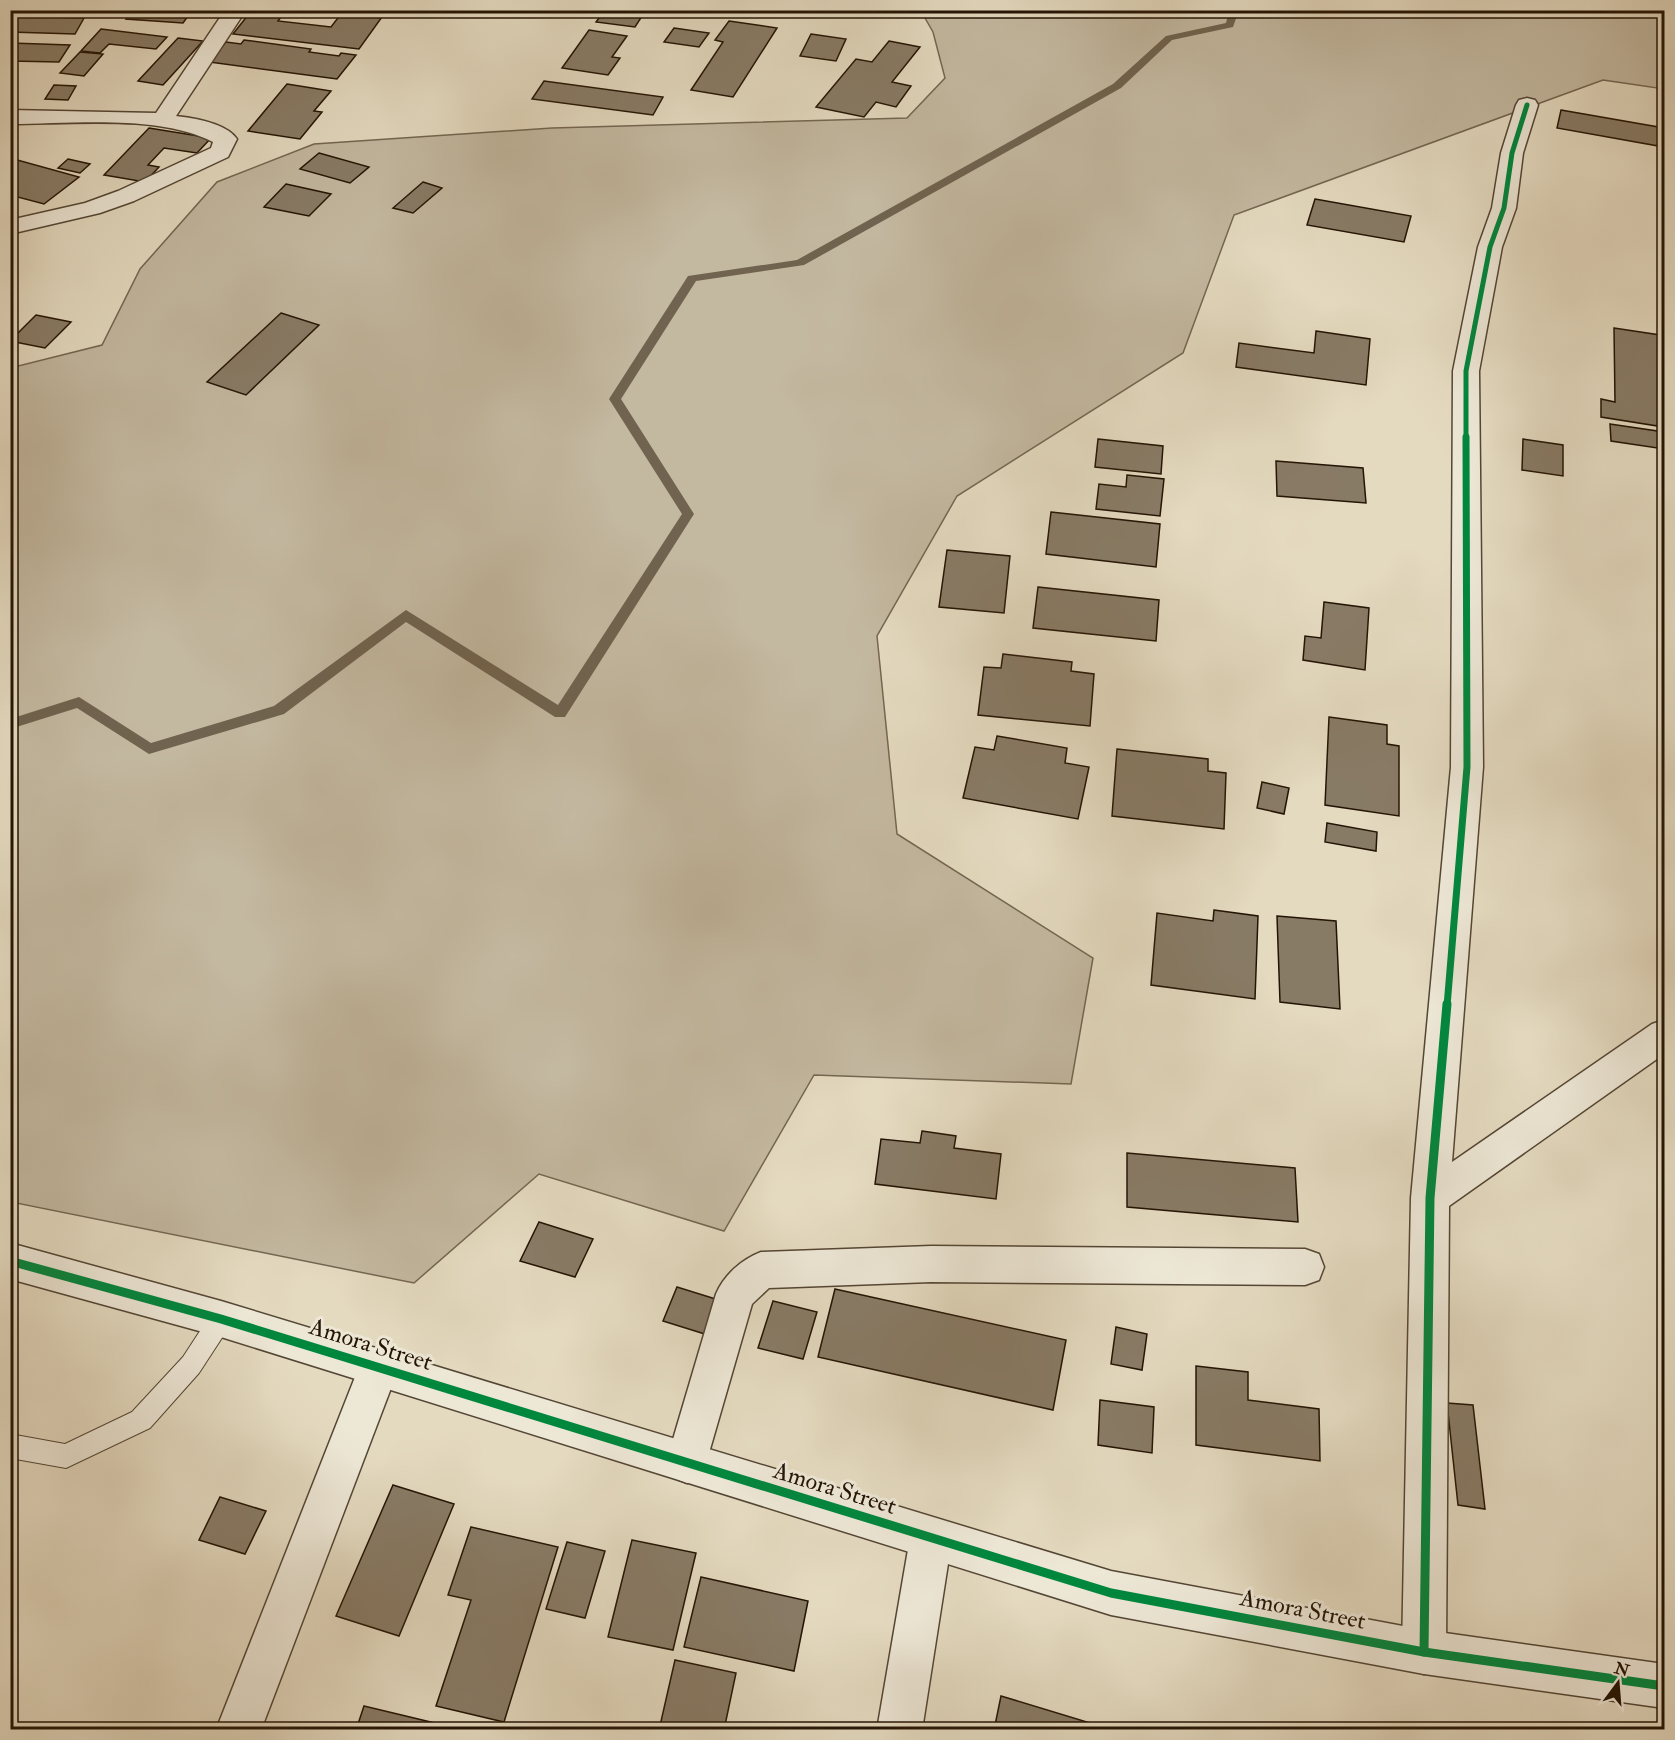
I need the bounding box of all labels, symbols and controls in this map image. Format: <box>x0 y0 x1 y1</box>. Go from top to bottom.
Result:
street label: Amora Street <box>305 1311 436 1378</box>
street label: Amora Street <box>769 1455 900 1522</box>
street label: Amora Street <box>1237 1582 1368 1637</box>
north arrow <box>1588 1653 1648 1713</box>
text: N <box>1611 1658 1632 1681</box>

